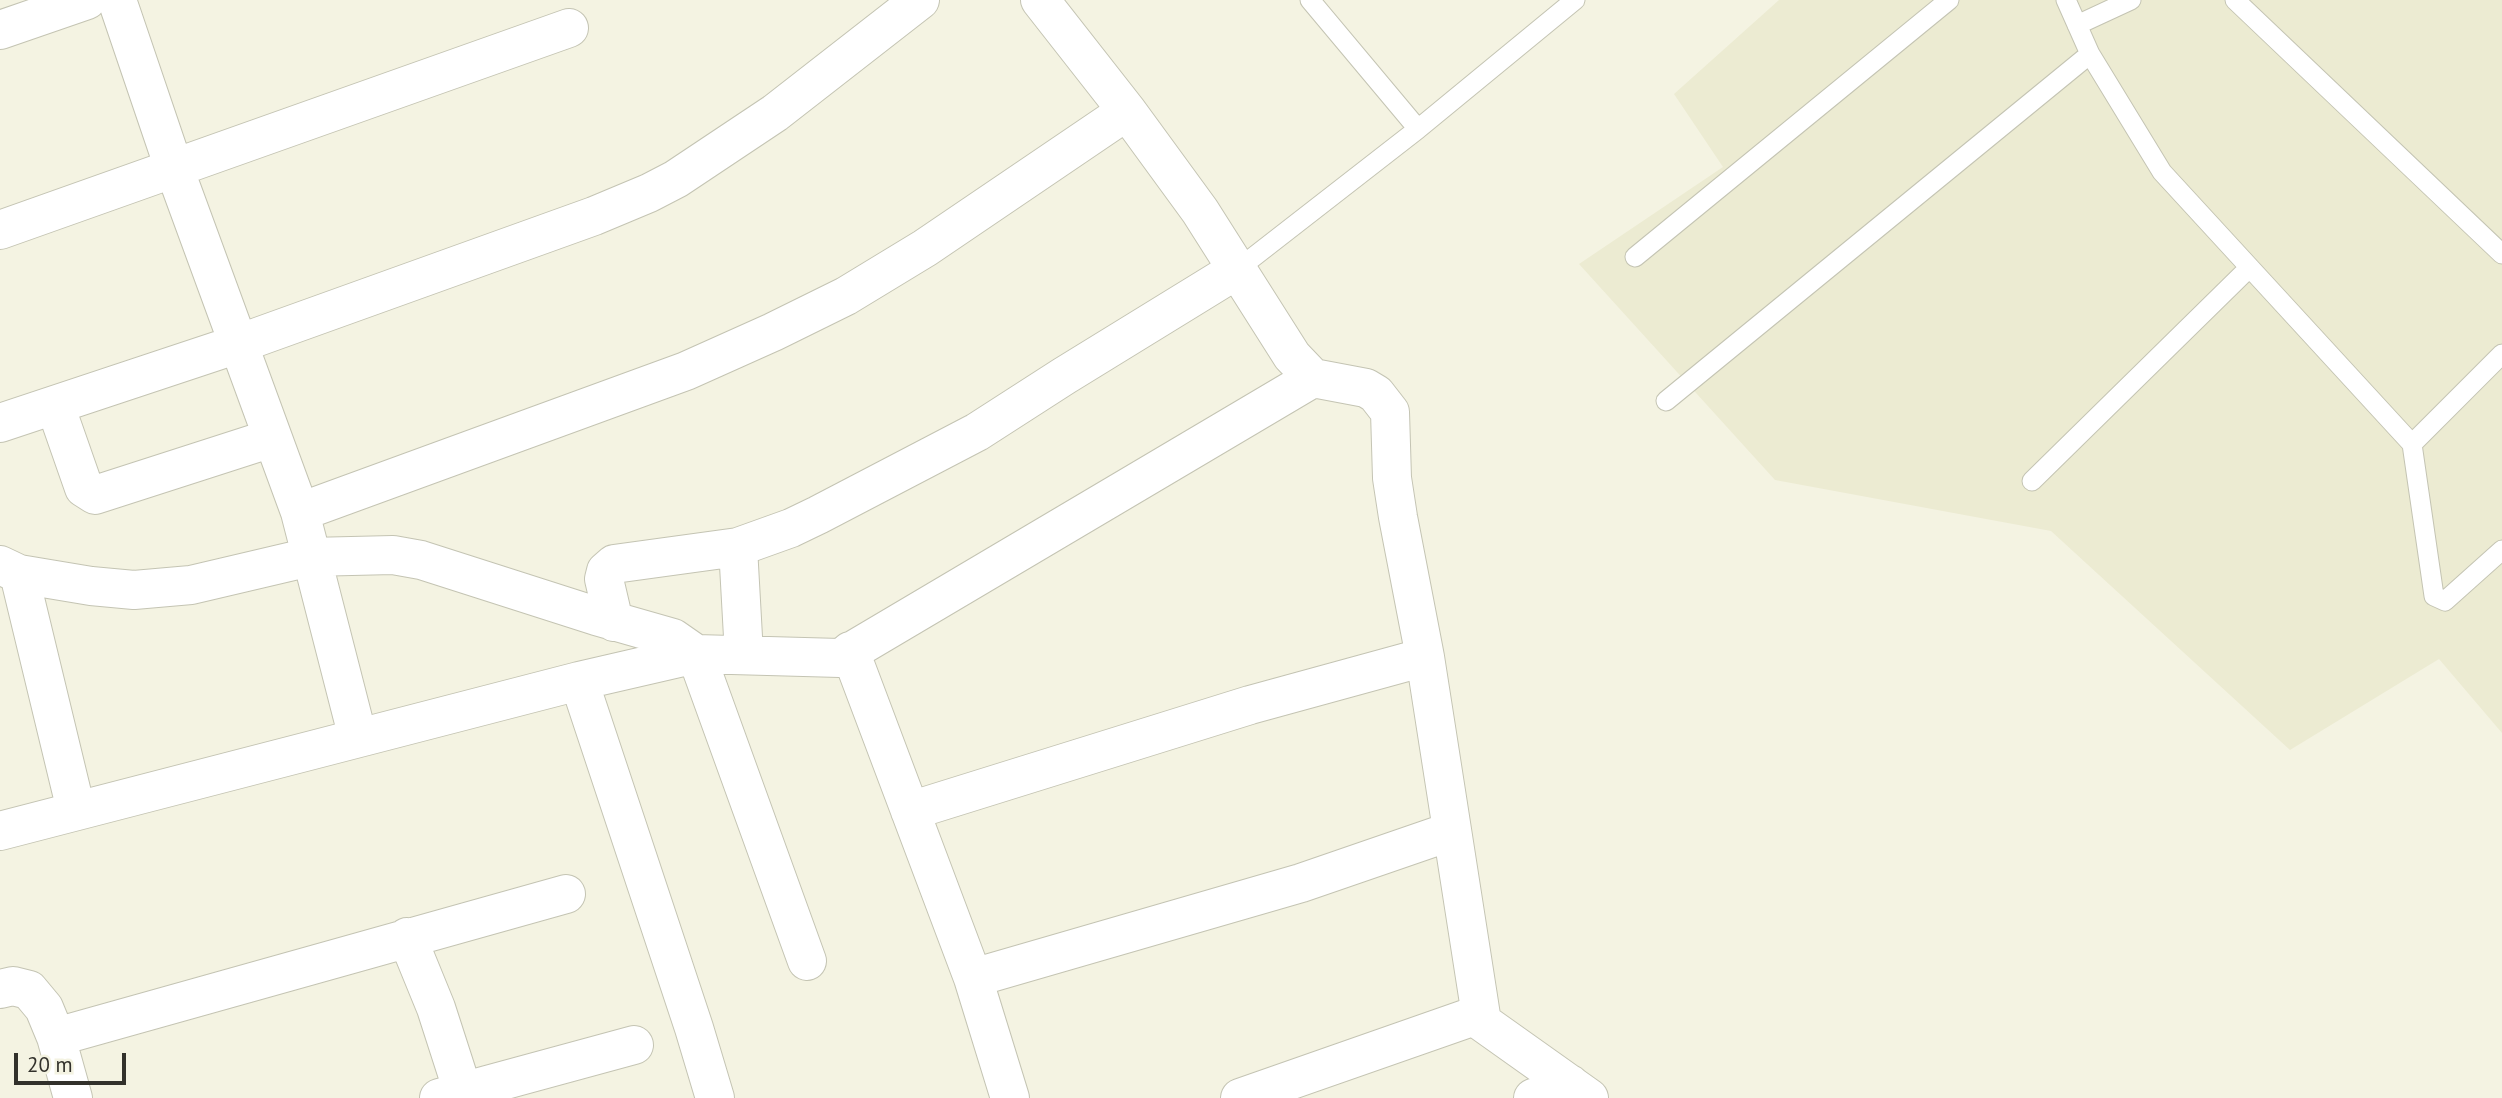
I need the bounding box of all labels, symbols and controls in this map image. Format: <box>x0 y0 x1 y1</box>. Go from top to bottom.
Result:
scale bar <box>18 1038 130 1082</box>
text: 20 m <box>27 1051 73 1078</box>

